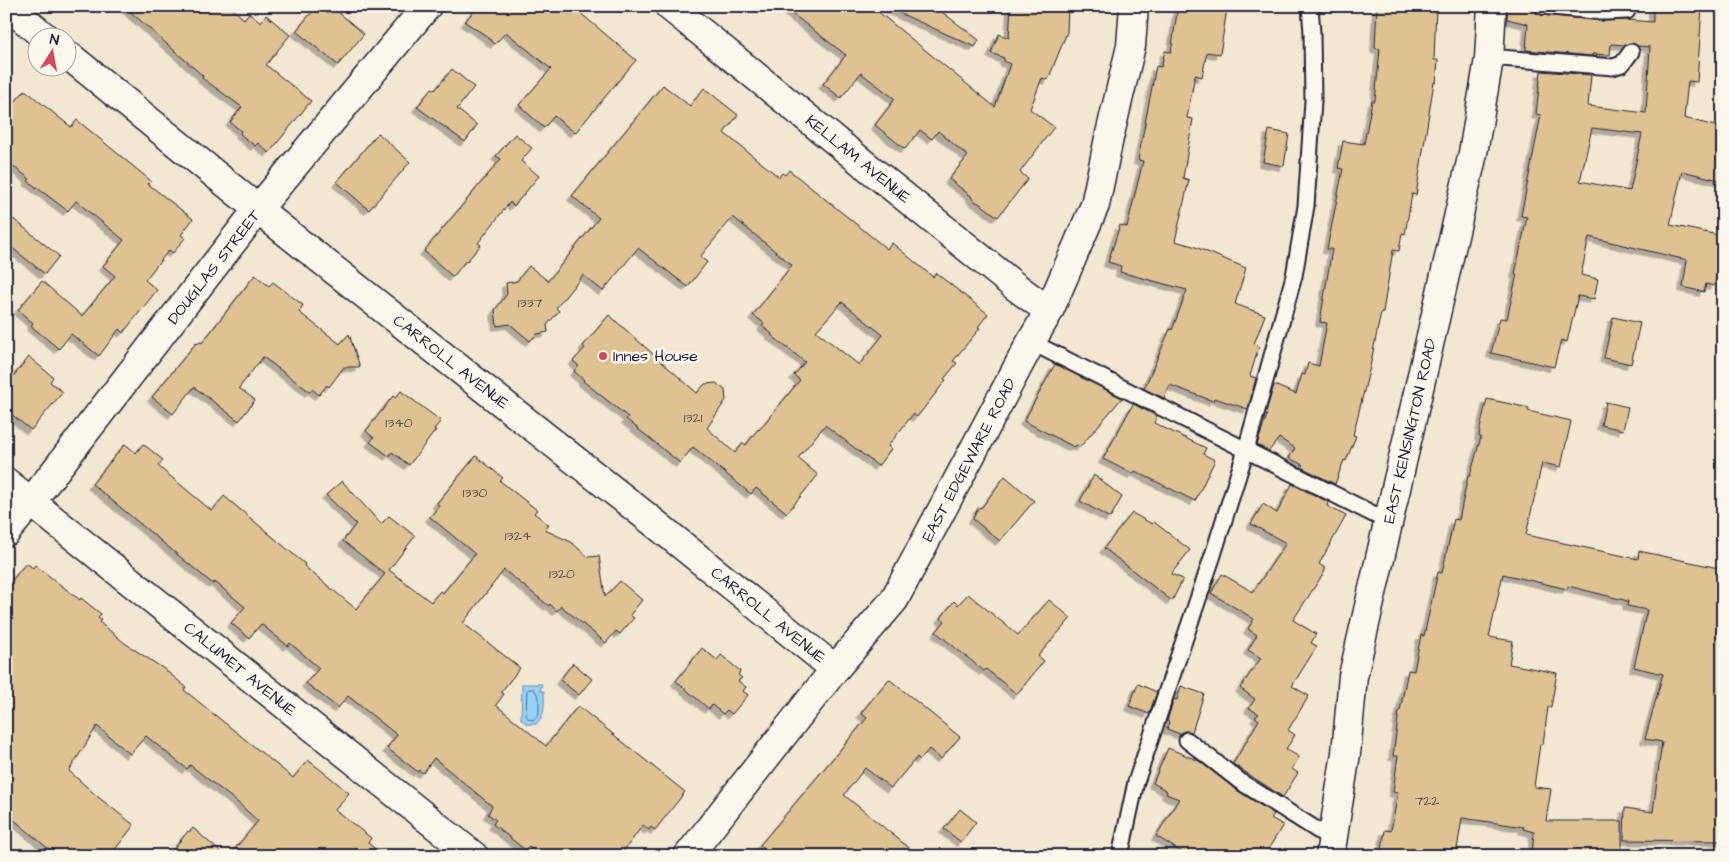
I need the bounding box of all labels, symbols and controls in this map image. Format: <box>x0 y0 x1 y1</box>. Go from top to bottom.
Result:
north arrow <box>28 28 78 78</box>
text: N <box>48 30 61 51</box>
street label: KELLAM AVENUE <box>801 110 916 209</box>
street label: DOUGLAS STREET <box>162 205 266 329</box>
house number: 1337 <box>518 293 543 313</box>
street label: CARROLL AVENUE <box>388 310 514 415</box>
street label: EAST KENSINGTON ROAD <box>1378 336 1442 526</box>
place label: Innes House <box>613 345 698 367</box>
marker: Innes House <box>597 350 609 362</box>
street label: EAST EDGEWARE ROAD <box>917 374 1021 546</box>
house number: 1321 <box>684 408 703 428</box>
house number: 1340 <box>385 413 413 433</box>
house number: 1330 <box>463 483 488 503</box>
house number: 1324 <box>505 526 532 546</box>
street label: CARROLL AVENUE <box>706 562 830 669</box>
house number: 1320 <box>549 564 575 584</box>
street label: CALUMET AVENUE <box>179 617 301 722</box>
house number: 722 <box>1415 791 1439 811</box>

